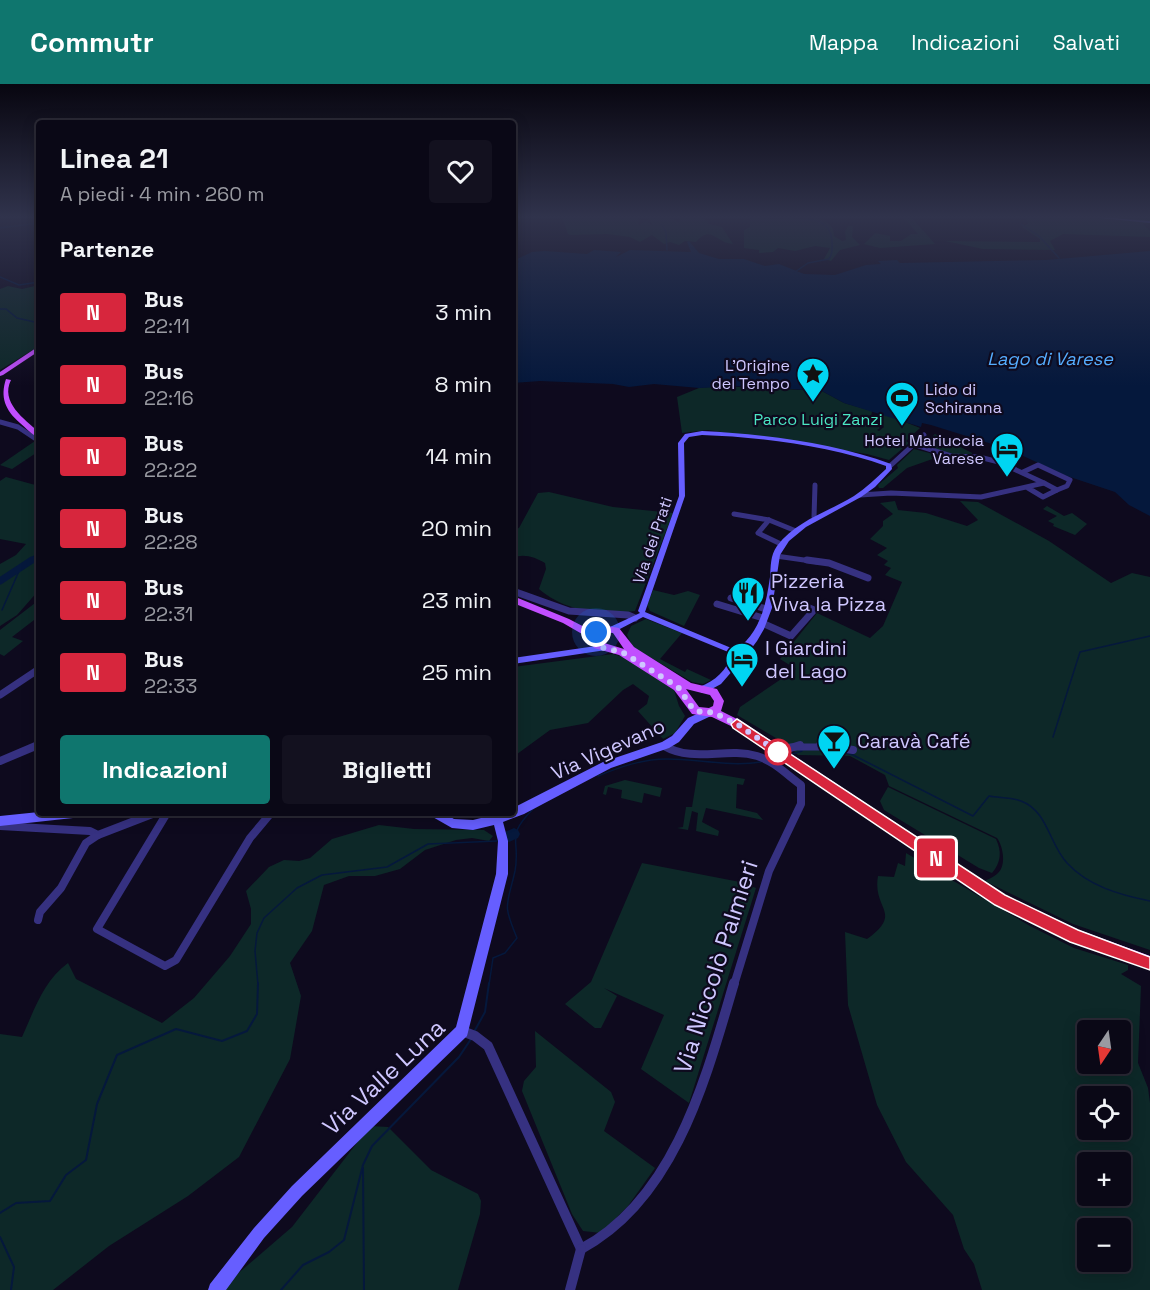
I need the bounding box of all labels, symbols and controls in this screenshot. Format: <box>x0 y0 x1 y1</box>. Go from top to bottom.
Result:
text: Commutr <box>30 24 154 60</box>
text: Mappa <box>809 29 878 56</box>
text: Indicazioni <box>911 29 1020 56</box>
text: Salvati <box>1053 29 1120 56</box>
text: Linea 21 <box>60 140 169 176</box>
button: heart <box>429 140 492 203</box>
text: A piedi · 4 min · 260 m <box>60 181 264 207</box>
text: Partenze <box>60 235 154 263</box>
text: Bus <box>144 285 184 313</box>
text: 3 min <box>435 298 492 326</box>
text: N <box>86 299 100 326</box>
text: 22:11 <box>144 313 190 339</box>
water label: Lago di Varese <box>987 347 1114 370</box>
place label: L'Origine del Tempo <box>711 355 790 394</box>
place icon: L'Origine del Tempo <box>795 356 831 403</box>
text: Bus <box>144 357 184 385</box>
text: 8 min <box>435 370 492 398</box>
text: N <box>86 371 100 398</box>
place label: Lido di Schiranna <box>925 379 1002 418</box>
sports icon: Lido di Schiranna <box>884 380 920 427</box>
text: 22:16 <box>144 385 194 411</box>
park label: Parco Luigi Zanzi <box>753 409 883 430</box>
text: Bus <box>144 429 184 457</box>
place label: Hotel Mariuccia Varese <box>864 430 984 469</box>
hotel icon: Hotel Mariuccia Varese <box>989 431 1025 478</box>
text: 14 min <box>426 442 492 470</box>
text: N <box>86 443 100 470</box>
text: 22:22 <box>144 457 197 483</box>
street label: Via dei Prati <box>628 494 677 586</box>
text: Bus <box>144 501 184 529</box>
text: 20 min <box>421 514 492 542</box>
text: N <box>86 515 100 542</box>
text: 22:28 <box>144 529 198 555</box>
place label: Pizzeria Viva la Pizza <box>771 568 886 617</box>
text: Bus <box>144 573 184 601</box>
restaurant icon: Pizzeria Viva la Pizza <box>730 575 766 622</box>
text: 23 min <box>422 586 492 614</box>
text: N <box>86 587 100 614</box>
text: 22:31 <box>144 601 193 627</box>
your location <box>581 617 611 647</box>
place label: I Giardini del Lago <box>765 635 847 684</box>
hotel icon: I Giardini del Lago <box>724 641 760 688</box>
text: Bus <box>144 645 184 673</box>
text: 25 min <box>422 658 492 686</box>
text: N <box>86 659 100 686</box>
text: 22:33 <box>144 673 197 699</box>
street label: Via Vigevano <box>547 712 669 786</box>
bar icon: Caravà Café <box>816 723 852 770</box>
place label: Caravà Café <box>857 728 971 754</box>
button: Indicazioni <box>60 735 270 804</box>
button: Biglietti <box>282 735 492 804</box>
unlabelled marker <box>765 739 791 765</box>
line badge: N <box>916 838 956 878</box>
text: N <box>929 845 943 872</box>
street label: Via Niccolò Palmieri <box>666 856 765 1077</box>
street label: Via Valle Luna <box>316 1012 452 1141</box>
north arrow <box>1077 1020 1131 1074</box>
map controls <box>1077 1020 1131 1272</box>
button: locate <box>1077 1086 1131 1140</box>
button: + <box>1077 1152 1131 1206</box>
button: − <box>1077 1218 1131 1272</box>

